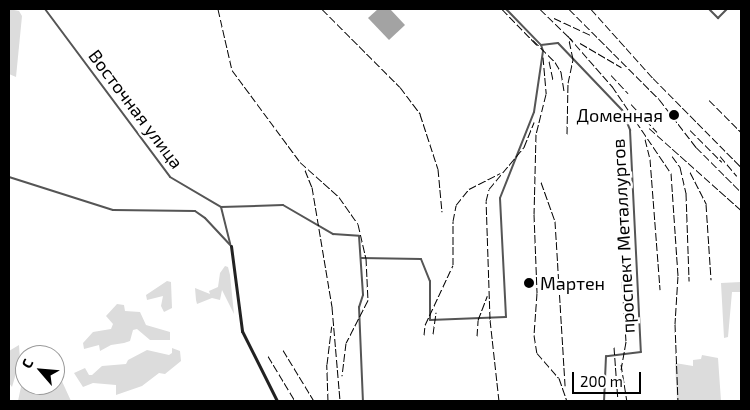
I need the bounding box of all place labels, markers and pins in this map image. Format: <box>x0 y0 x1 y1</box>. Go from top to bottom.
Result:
place label: Доменная <box>576 104 663 126</box>
marker: Доменная <box>667 108 681 122</box>
place label: Мартен <box>540 272 605 294</box>
marker: Мартен <box>522 276 536 290</box>

